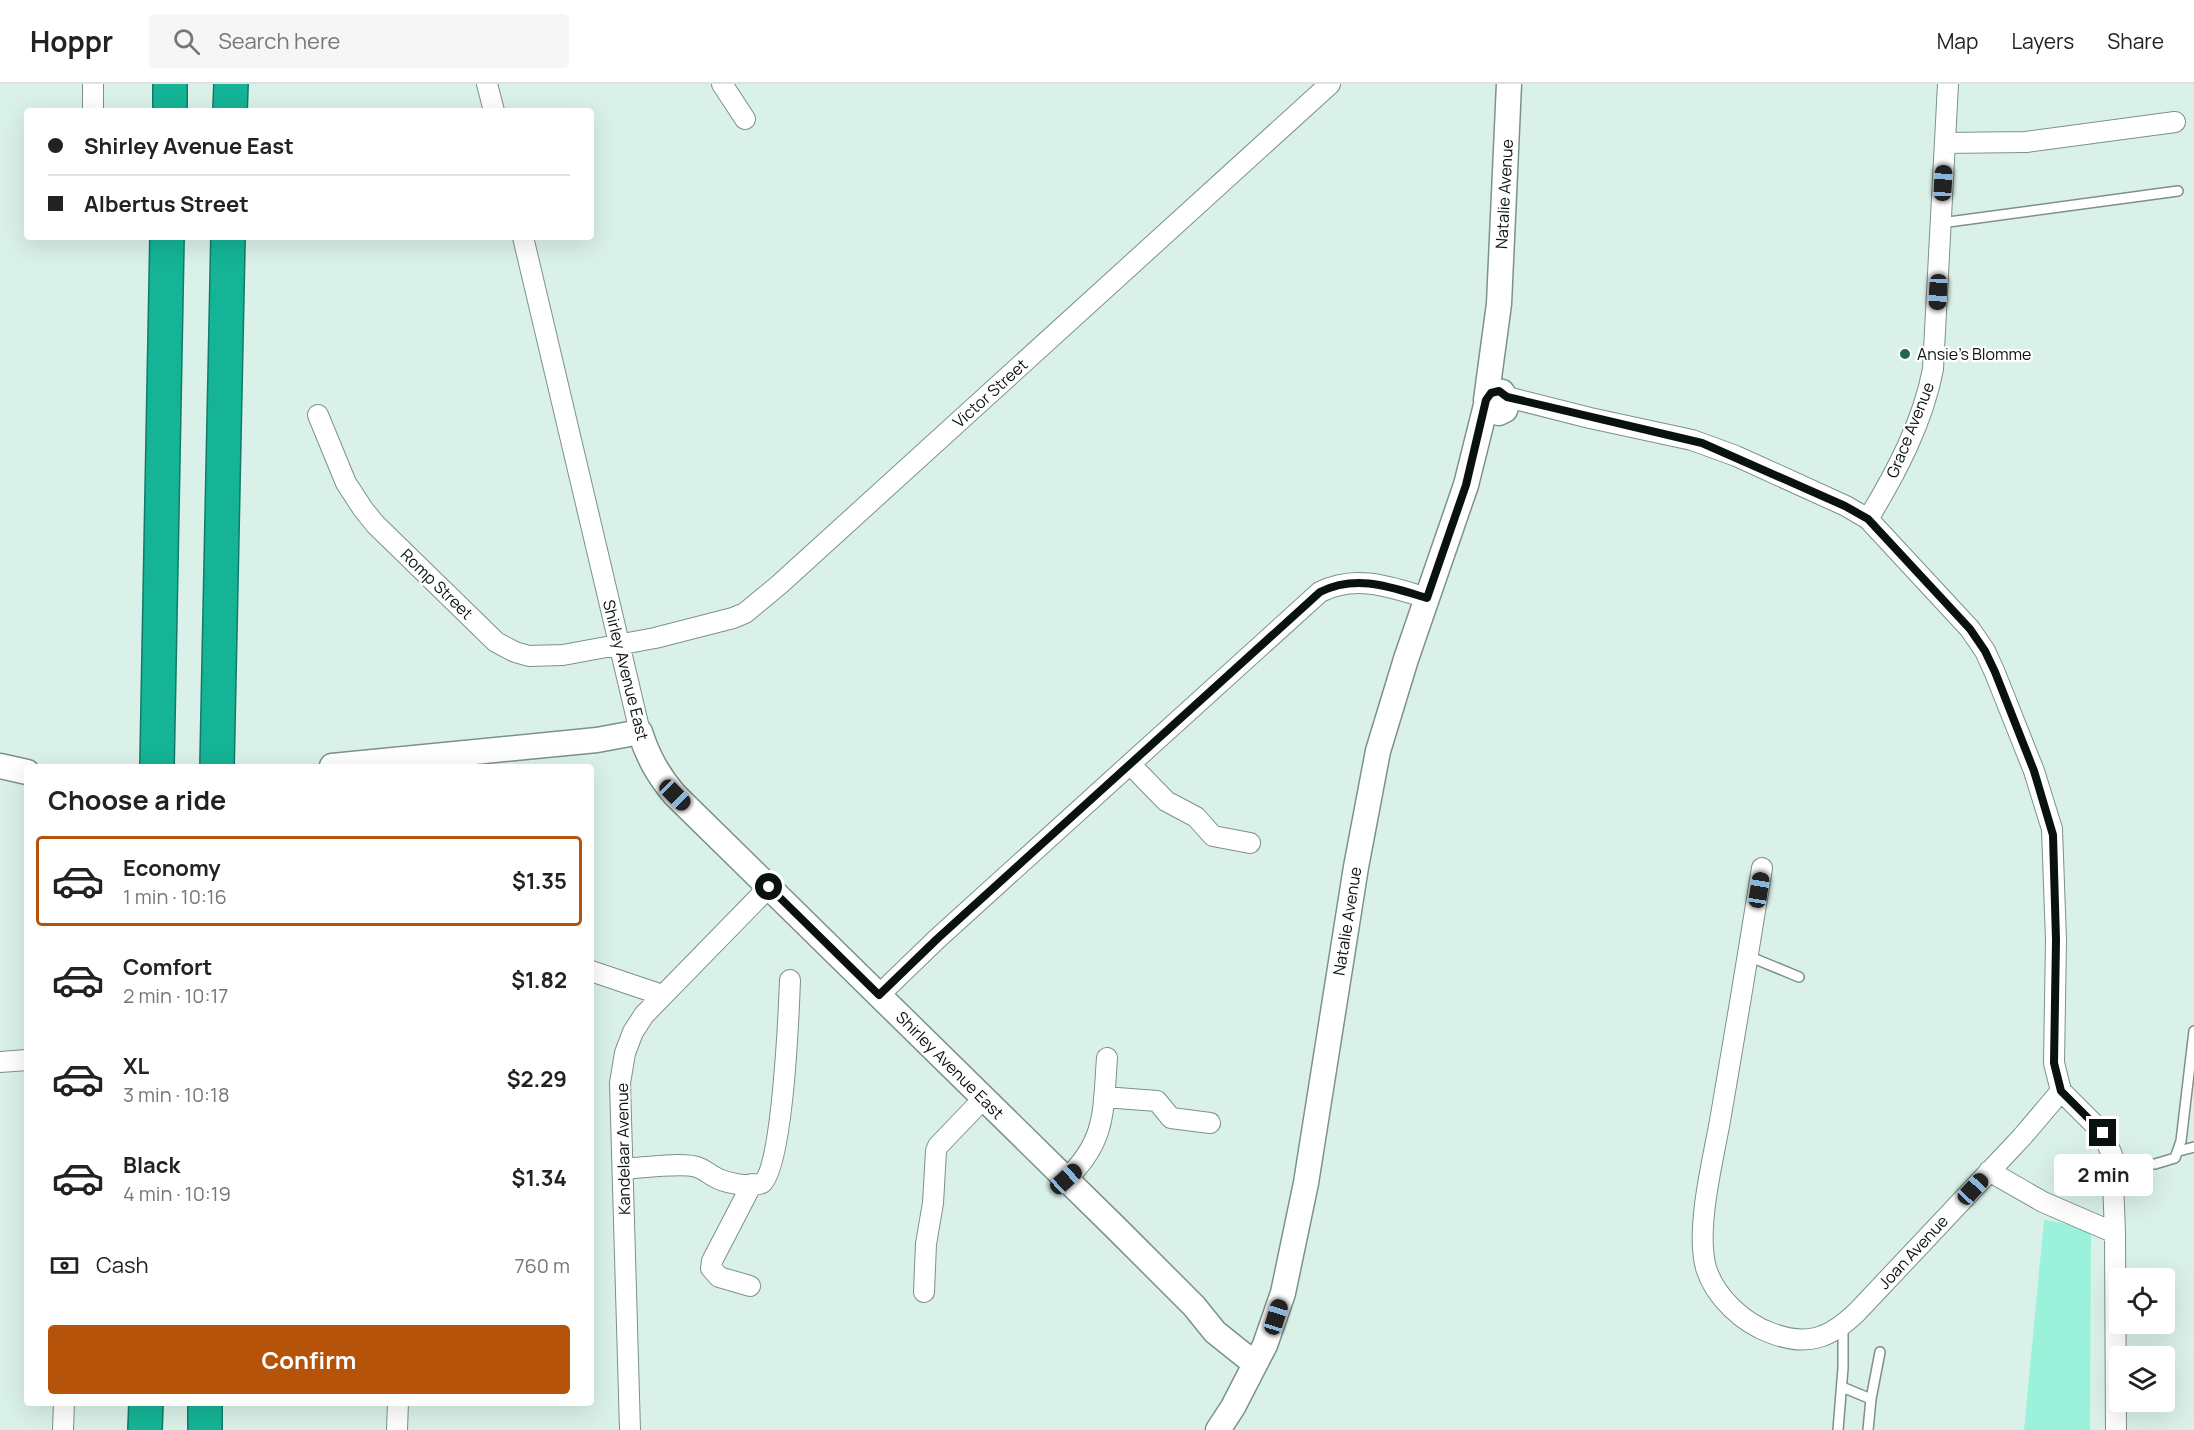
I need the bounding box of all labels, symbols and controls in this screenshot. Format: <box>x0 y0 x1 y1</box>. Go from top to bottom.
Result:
search box <box>149 14 569 68</box>
text: Hoppr <box>30 22 113 60</box>
icon: search <box>170 25 203 58</box>
text: Search here <box>218 26 340 56</box>
text: Map <box>1937 27 1978 55</box>
text: Layers <box>2011 27 2074 55</box>
text: Share <box>2107 27 2164 55</box>
text: Shirley Avenue East <box>84 131 294 161</box>
street label: Natalie Avenue <box>1490 139 1518 249</box>
car <box>1933 165 1953 201</box>
text: Albertus Street <box>84 189 249 219</box>
car <box>1928 274 1948 310</box>
place label: Ansie's Blomme <box>1917 343 2031 365</box>
marker: Ansie's Blomme <box>1898 347 1912 361</box>
street label: Victor Street <box>948 354 1032 432</box>
street label: Grace Avenue <box>1881 379 1939 481</box>
street label: Romp Street <box>396 544 478 624</box>
street label: Shirley Avenue East <box>598 597 654 743</box>
car <box>656 776 694 814</box>
text: Choose a ride <box>48 781 226 818</box>
text: Economy <box>123 853 221 883</box>
icon: car <box>51 854 105 908</box>
street label: Natalie Avenue <box>1328 865 1366 977</box>
text: $1.35 <box>512 866 567 896</box>
car <box>1747 871 1771 909</box>
route start <box>755 873 782 900</box>
text: 1 min · 10:16 <box>123 883 227 910</box>
text: Comfort <box>123 952 212 982</box>
icon: car <box>51 953 105 1007</box>
text: $1.82 <box>511 965 567 995</box>
text: 2 min · 10:17 <box>123 982 228 1009</box>
street label: Shirley Avenue East <box>891 1006 1009 1124</box>
text: XL <box>123 1051 149 1081</box>
icon: car <box>51 1052 105 1106</box>
text: $2.29 <box>507 1064 567 1094</box>
text: 3 min · 10:18 <box>123 1081 230 1108</box>
street label: Kandelaar Avenue <box>611 1083 635 1215</box>
route end <box>2089 1119 2116 1146</box>
text: Black <box>123 1150 180 1180</box>
icon: car <box>51 1151 105 1205</box>
callout: 2 min <box>2054 1154 2152 1196</box>
car <box>1047 1160 1085 1198</box>
text: 2 min <box>2077 1161 2130 1188</box>
text: $1.34 <box>512 1163 567 1193</box>
car <box>1954 1170 1992 1208</box>
text: 4 min · 10:19 <box>123 1180 231 1207</box>
street label: Joan Avenue <box>1873 1210 1953 1294</box>
icon: cash <box>48 1249 81 1282</box>
text: Cash <box>96 1250 149 1280</box>
text: 760 m <box>514 1252 570 1279</box>
map controls <box>2109 1268 2175 1412</box>
button: locate <box>2109 1268 2175 1334</box>
car <box>1262 1297 1290 1337</box>
button: Confirm <box>48 1325 570 1394</box>
button: layers <box>2109 1346 2175 1412</box>

